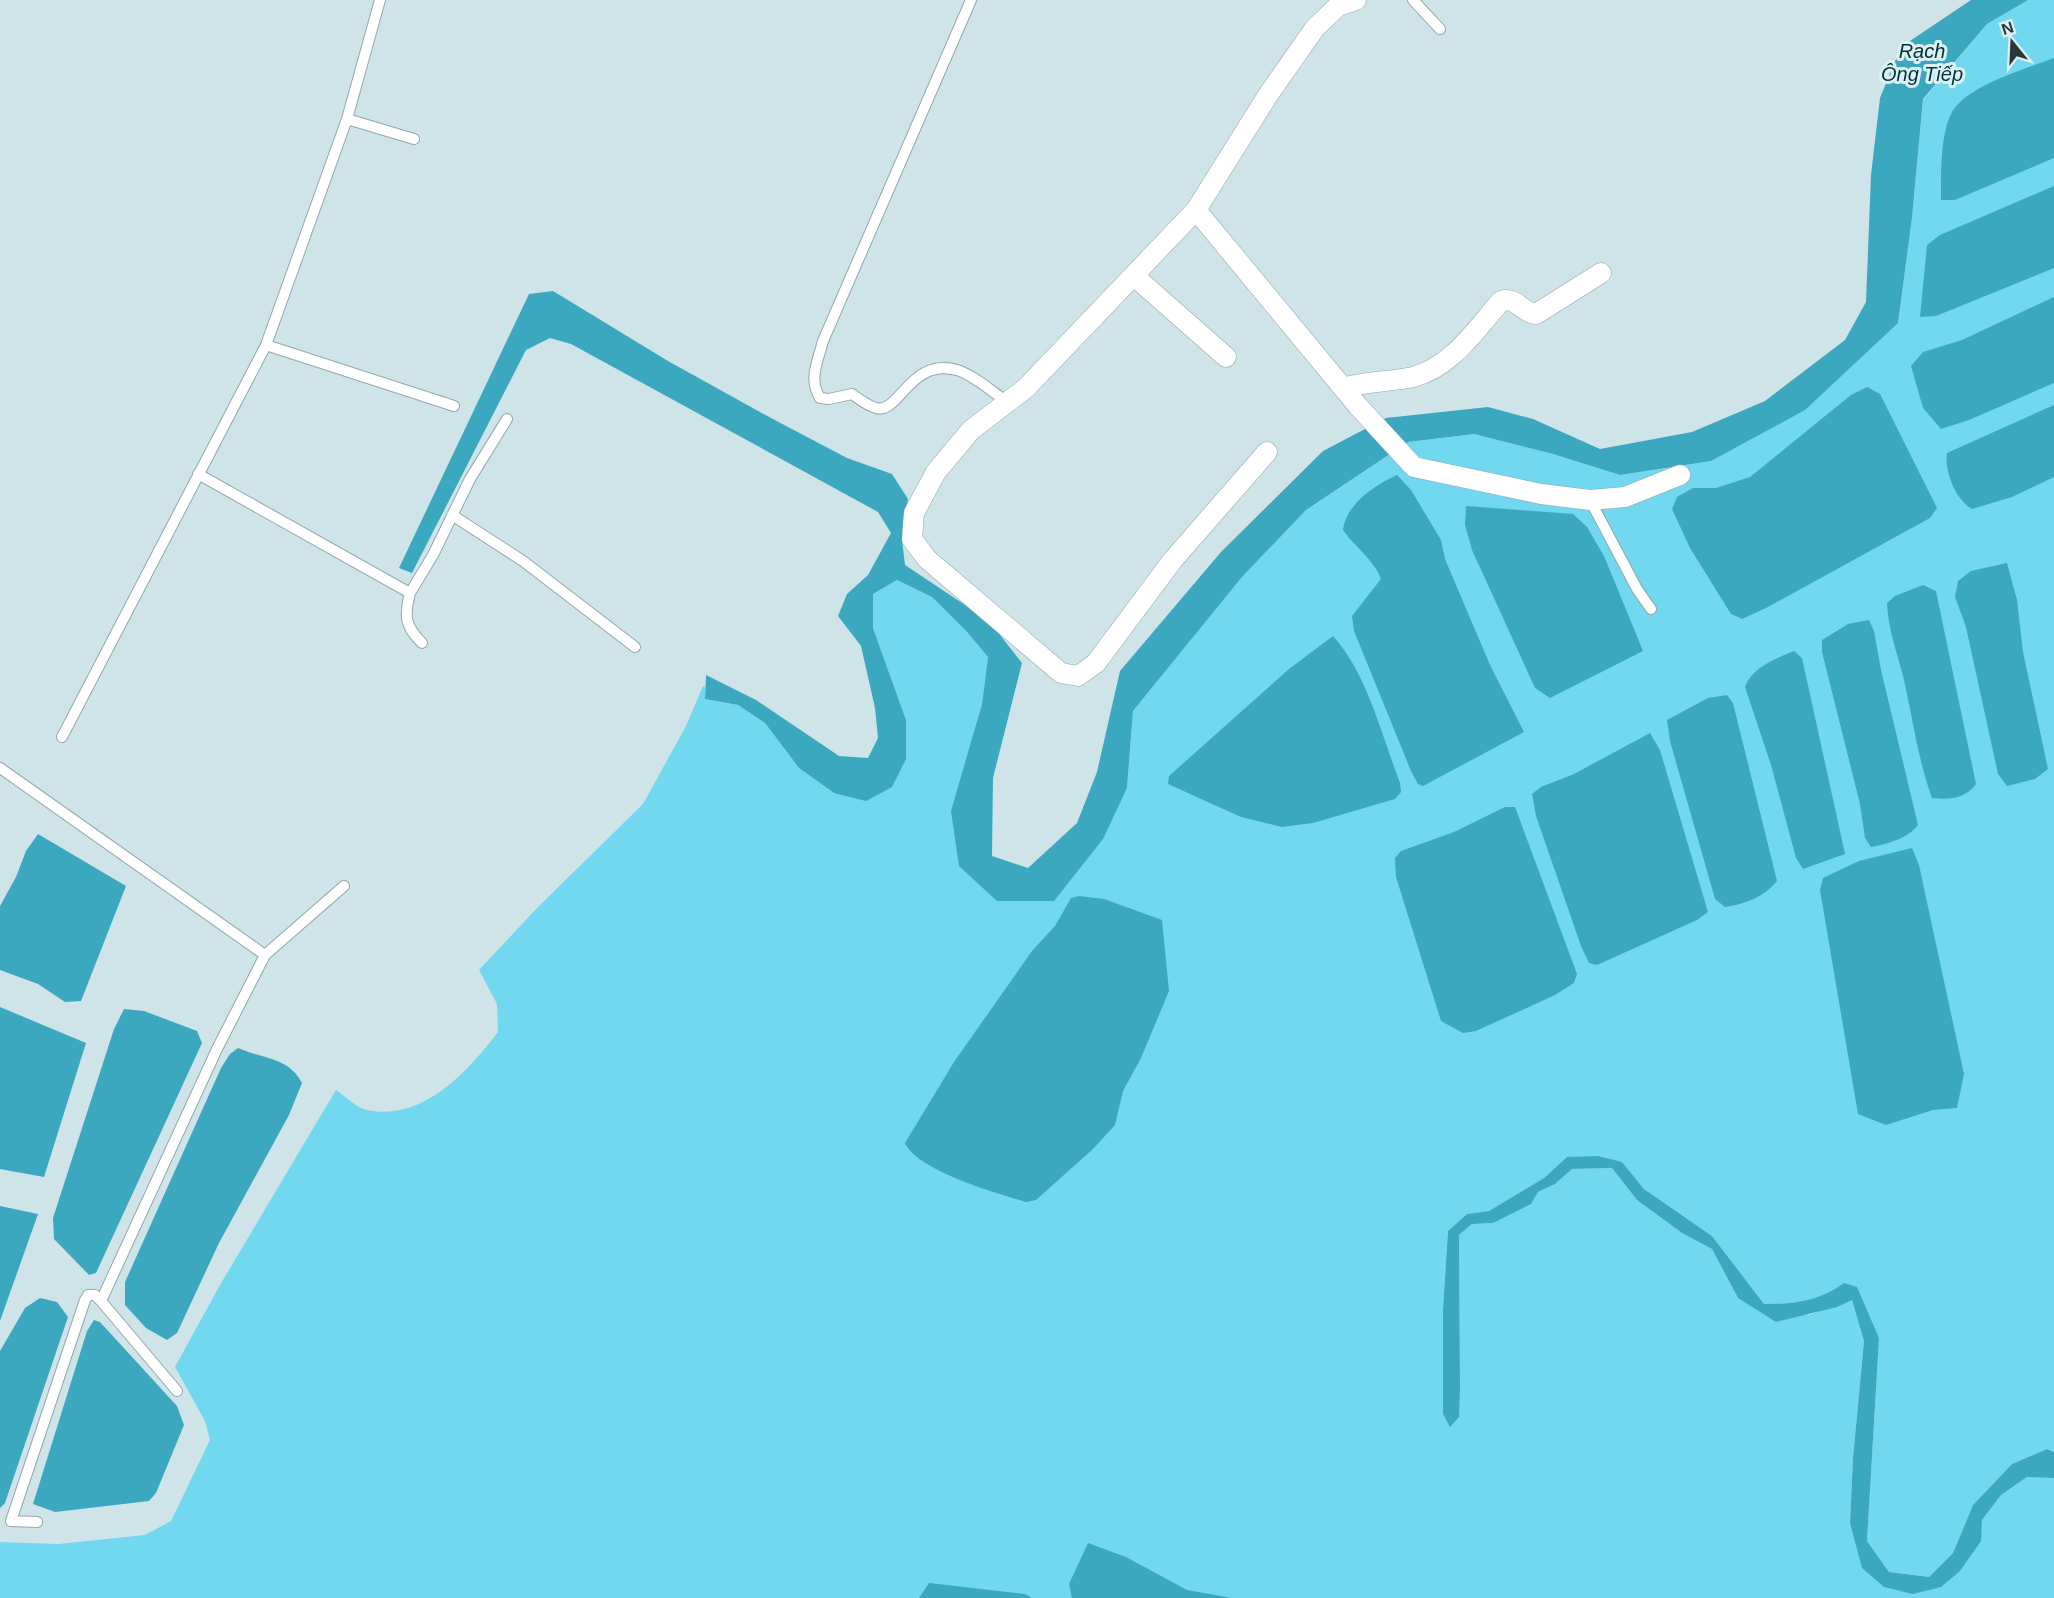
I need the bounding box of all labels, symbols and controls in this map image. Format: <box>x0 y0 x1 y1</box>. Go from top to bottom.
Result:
north arrow <box>1982 12 2042 72</box>
text: N <box>1999 18 2016 38</box>
water label: Rạch Ông Tiếp <box>1881 40 1963 85</box>

